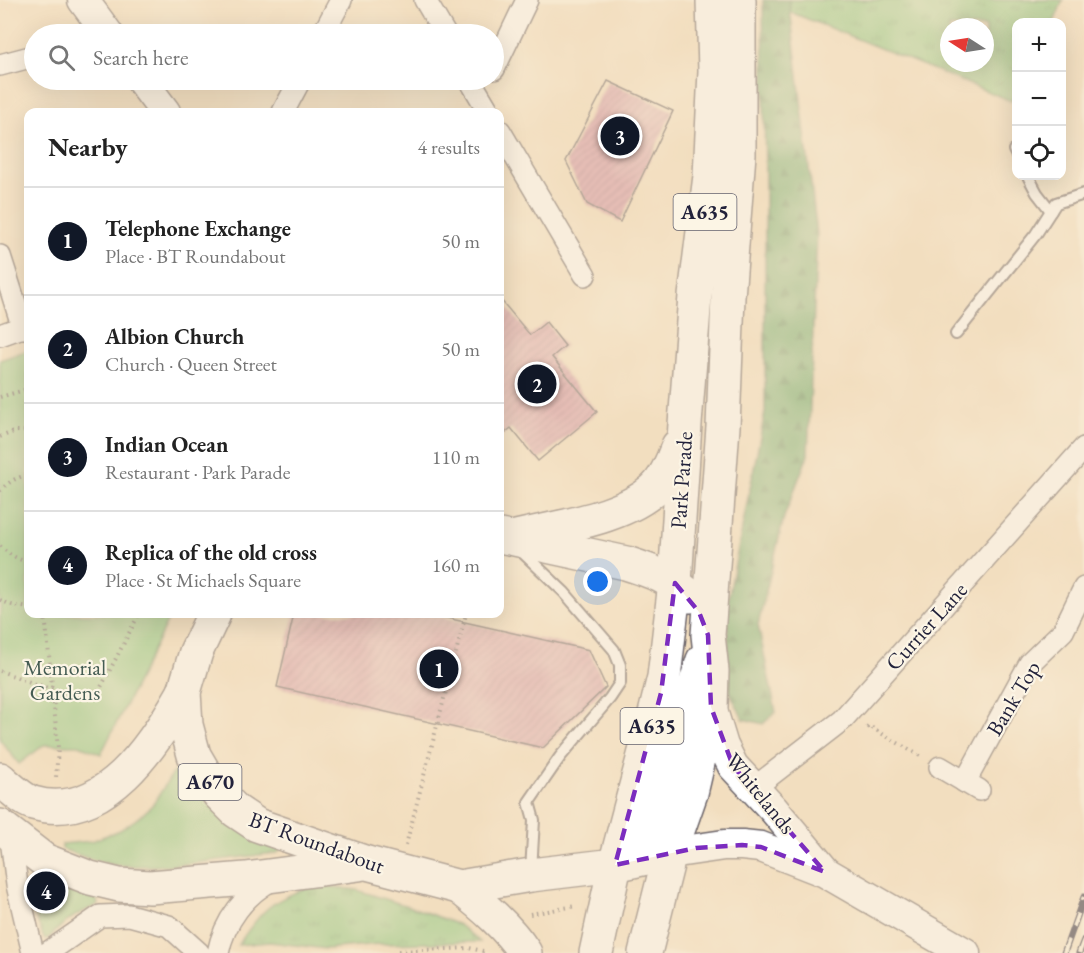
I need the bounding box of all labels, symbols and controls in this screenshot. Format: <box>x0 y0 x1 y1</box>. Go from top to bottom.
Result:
north arrow <box>940 18 994 72</box>
map controls <box>1012 18 1066 180</box>
button: + <box>1012 18 1066 72</box>
search box <box>24 24 504 90</box>
icon: search <box>45 41 78 74</box>
text: Search here <box>93 43 188 72</box>
button: − <box>1012 72 1066 126</box>
pin: 3 <box>600 114 640 158</box>
button: locate <box>1012 126 1066 180</box>
text: Nearby <box>48 130 128 164</box>
text: 4 results <box>417 134 480 160</box>
road number: A635 <box>674 194 736 230</box>
text: Telephone Exchange <box>105 214 291 243</box>
text: 1 <box>62 228 73 254</box>
text: 50 m <box>441 228 480 254</box>
text: Place · BT Roundabout <box>105 243 285 269</box>
text: Albion Church <box>105 322 244 351</box>
text: 2 <box>62 336 73 362</box>
text: 50 m <box>441 336 480 362</box>
text: Church · Queen Street <box>105 351 277 377</box>
pin: 2 <box>518 362 556 406</box>
text: Indian Ocean <box>105 430 228 459</box>
street label: Park Parade <box>664 430 699 530</box>
text: 3 <box>62 444 73 470</box>
text: 110 m <box>432 444 480 470</box>
text: Restaurant · Park Parade <box>105 459 291 485</box>
text: Replica of the old cross <box>105 538 317 567</box>
text: 4 <box>62 552 73 578</box>
text: 160 m <box>432 552 480 578</box>
text: Place · St Michaels Square <box>105 567 301 593</box>
your location <box>583 567 612 596</box>
street label: Currier Lane <box>879 576 974 677</box>
pin: 1 <box>420 646 458 692</box>
park label: Memorial Gardens <box>24 653 106 707</box>
street label: Bank Top <box>980 655 1047 741</box>
road number: A635 <box>620 708 684 744</box>
street label: Whitelands <box>719 747 802 840</box>
road number: A670 <box>178 764 242 800</box>
street label: BT Roundabout <box>245 805 389 880</box>
pin: 4 <box>26 868 66 914</box>

